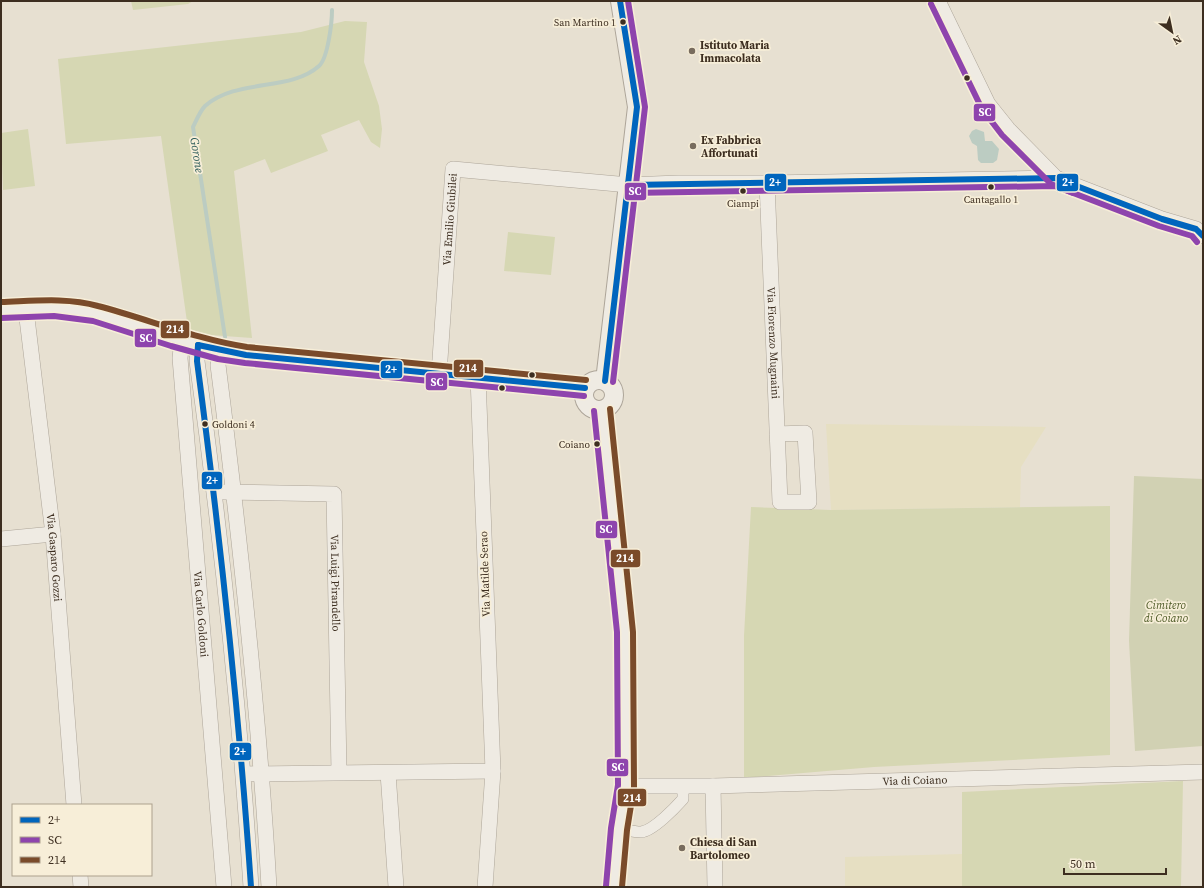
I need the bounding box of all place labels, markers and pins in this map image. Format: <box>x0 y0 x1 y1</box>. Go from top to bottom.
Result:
place label: San Martino 1 <box>554 16 616 29</box>
marker: San Martino 1 <box>618 17 628 27</box>
place label: Istituto Maria Immacolata <box>700 38 770 66</box>
marker: Istituto Maria Immacolata <box>687 46 697 56</box>
unlabelled marker <box>962 73 972 83</box>
place label: Ex Fabbrica Affortunati <box>701 133 761 161</box>
marker: Ex Fabbrica Affortunati <box>688 141 698 151</box>
marker: Cantagallo 1 <box>986 182 996 192</box>
marker: Ciampi <box>738 186 748 196</box>
place label: Cantagallo 1 <box>964 193 1018 206</box>
place label: Ciampi <box>727 197 759 210</box>
unlabelled marker <box>527 370 537 380</box>
unlabelled marker <box>497 383 507 393</box>
place label: Goldoni 4 <box>212 418 255 431</box>
marker: Goldoni 4 <box>200 419 210 429</box>
place label: Coiano <box>559 438 591 451</box>
marker: Coiano <box>592 439 602 449</box>
place label: Chiesa di San Bartolomeo <box>690 835 757 863</box>
marker: Chiesa di San Bartolomeo <box>677 843 687 853</box>

